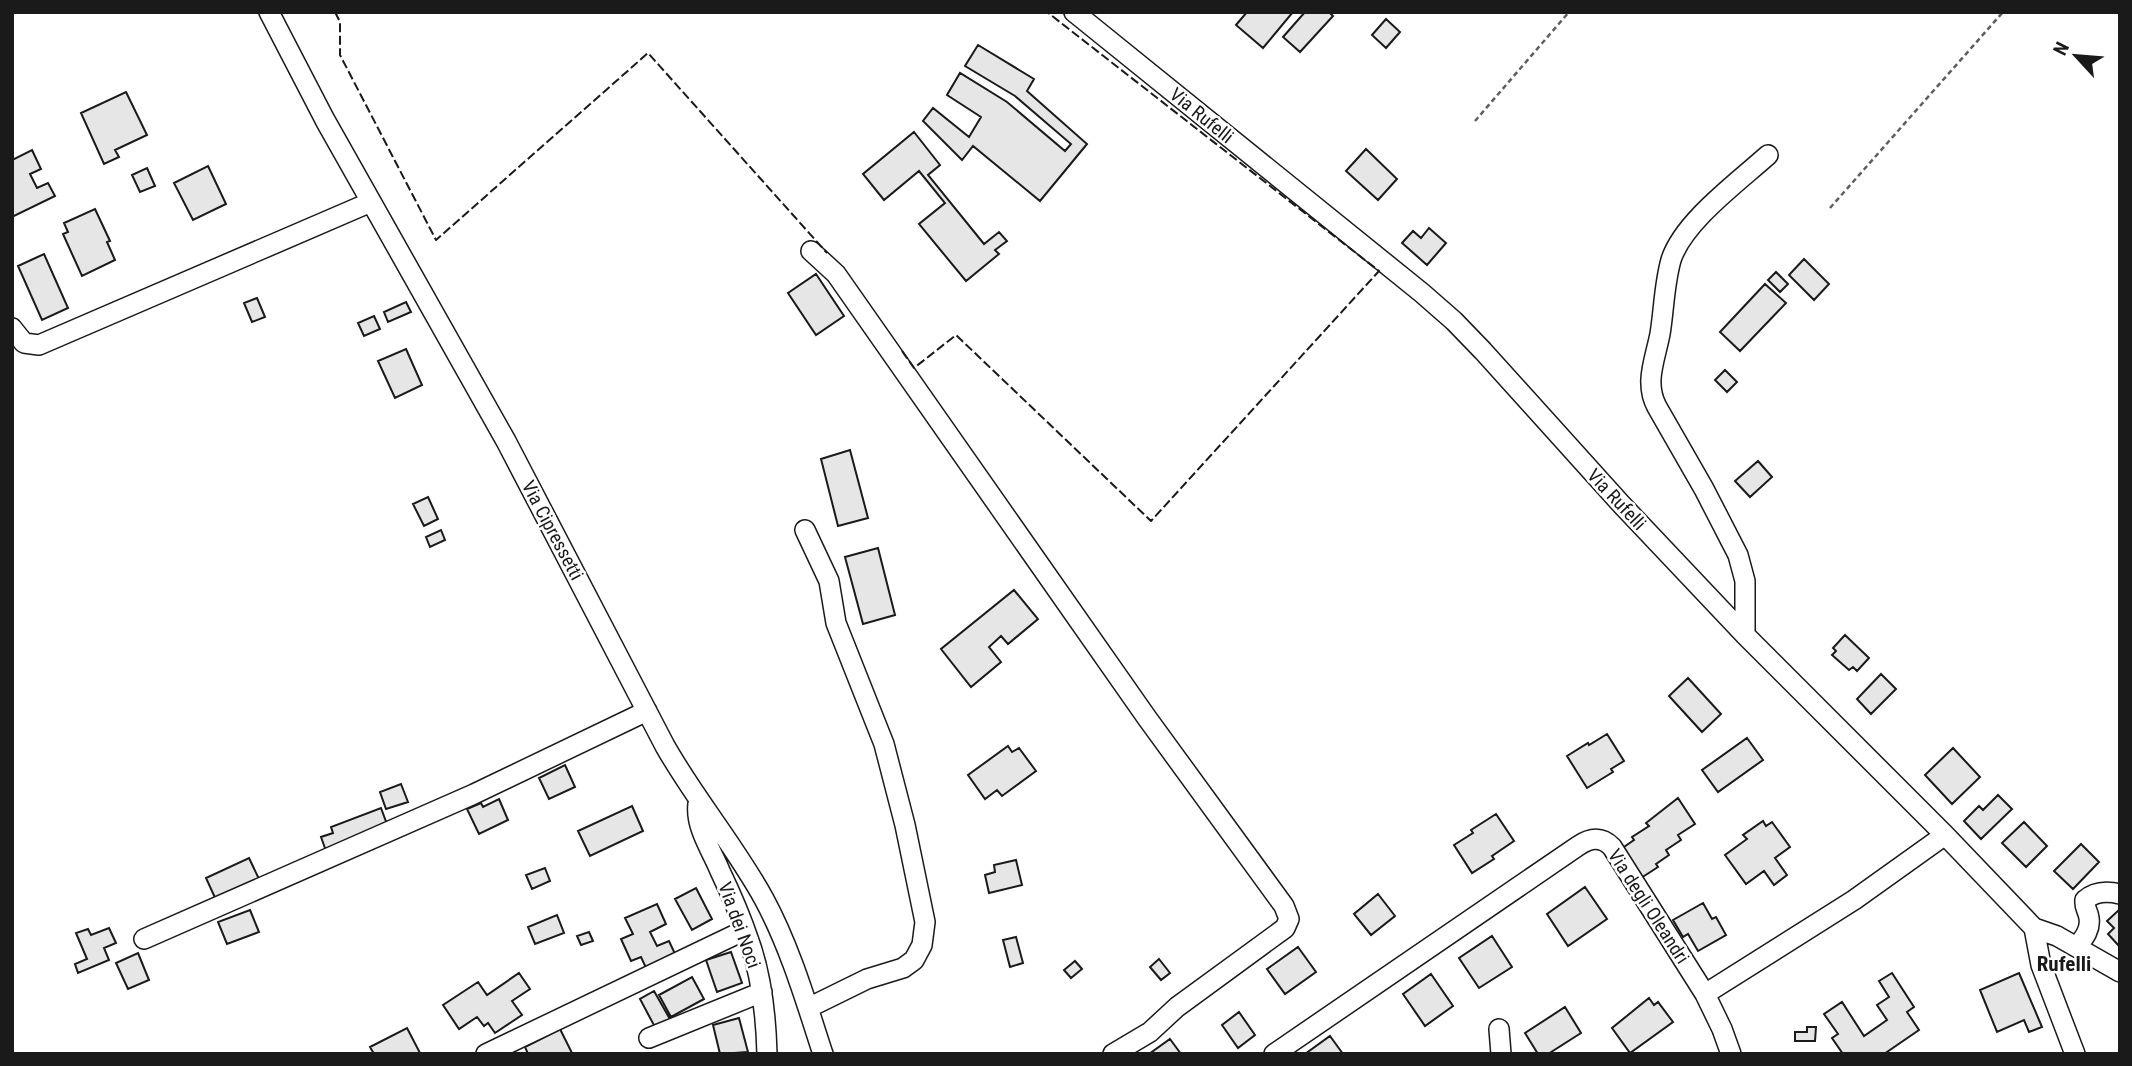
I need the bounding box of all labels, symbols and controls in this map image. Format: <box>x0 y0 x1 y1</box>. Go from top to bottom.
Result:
north arrow <box>2041 21 2111 91</box>
text: N <box>2048 38 2074 59</box>
street label: Via Rufelli <box>1165 83 1238 148</box>
street label: Via Rufelli <box>1582 464 1651 535</box>
street label: Via Cipressetti <box>517 477 588 584</box>
street label: Via degli Oleandri <box>1603 845 1694 968</box>
street label: Via dei Noci <box>713 879 766 971</box>
district label: Rufelli <box>2037 952 2091 976</box>

